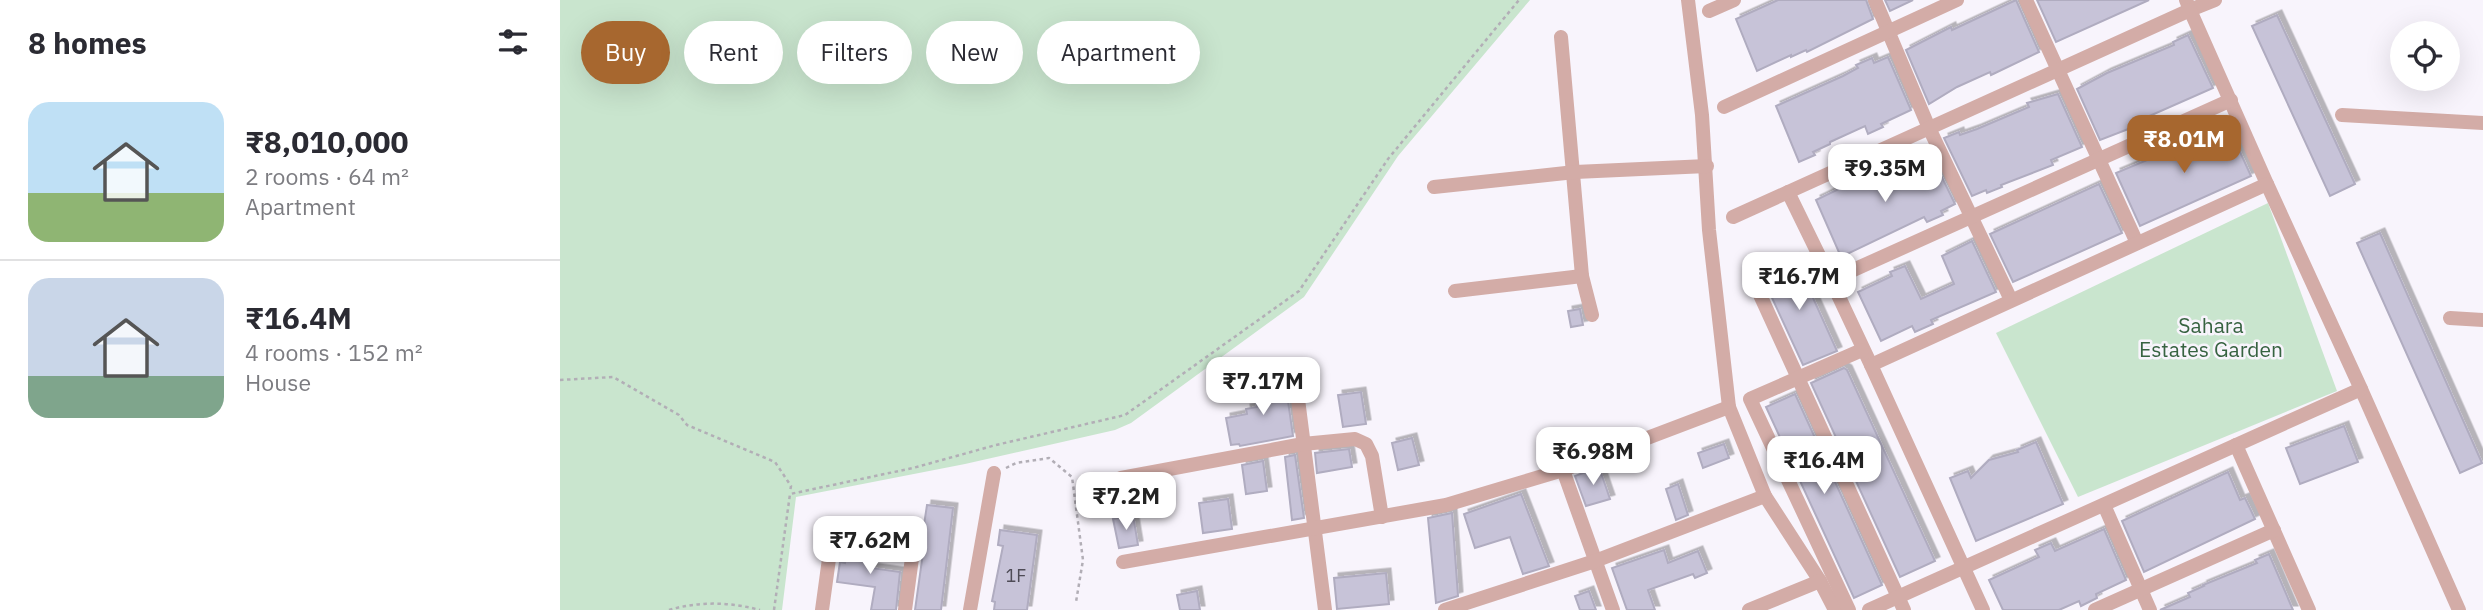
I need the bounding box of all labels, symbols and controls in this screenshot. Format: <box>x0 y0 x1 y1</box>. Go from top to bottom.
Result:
chip: Buy <box>581 21 670 84</box>
chip: Rent <box>684 21 783 84</box>
chip: Filters <box>797 21 912 84</box>
chip: New <box>926 21 1023 84</box>
chip: Apartment <box>1037 21 1200 84</box>
map controls <box>2390 21 2460 91</box>
button: locate <box>2390 21 2460 91</box>
text: 8 homes <box>28 23 147 62</box>
icon: filters <box>494 23 532 61</box>
pin: ₹8.01M <box>2127 116 2241 175</box>
text: ₹8,010,000 <box>245 122 408 161</box>
text: ₹8.01M <box>2143 123 2225 153</box>
icon: home <box>84 130 168 214</box>
pin: ₹9.35M <box>1828 144 1942 204</box>
text: ₹9.35M <box>1844 152 1926 182</box>
text: 2 rooms · 64 m² <box>245 161 409 191</box>
text: Apartment <box>245 191 356 221</box>
pin: ₹16.7M <box>1742 252 1856 312</box>
text: ₹16.7M <box>1758 260 1840 290</box>
text: ₹16.4M <box>245 298 352 337</box>
icon: home <box>84 306 168 390</box>
park label: Sahara Estates Garden <box>2139 311 2283 363</box>
text: 4 rooms · 152 m² <box>245 337 423 367</box>
pin: ₹7.17M <box>1206 358 1320 417</box>
text: ₹7.17M <box>1222 365 1304 395</box>
text: House <box>245 367 311 397</box>
pin: ₹6.98M <box>1536 428 1650 487</box>
text: ₹6.98M <box>1552 435 1634 465</box>
pin: ₹16.4M <box>1767 436 1881 496</box>
text: ₹16.4M <box>1783 444 1865 474</box>
pin: ₹7.2M <box>1077 472 1175 532</box>
text: ₹7.2M <box>1092 480 1160 510</box>
pin: ₹7.62M <box>813 516 927 576</box>
text: ₹7.62M <box>829 524 911 554</box>
house number: 1F <box>1006 564 1026 587</box>

